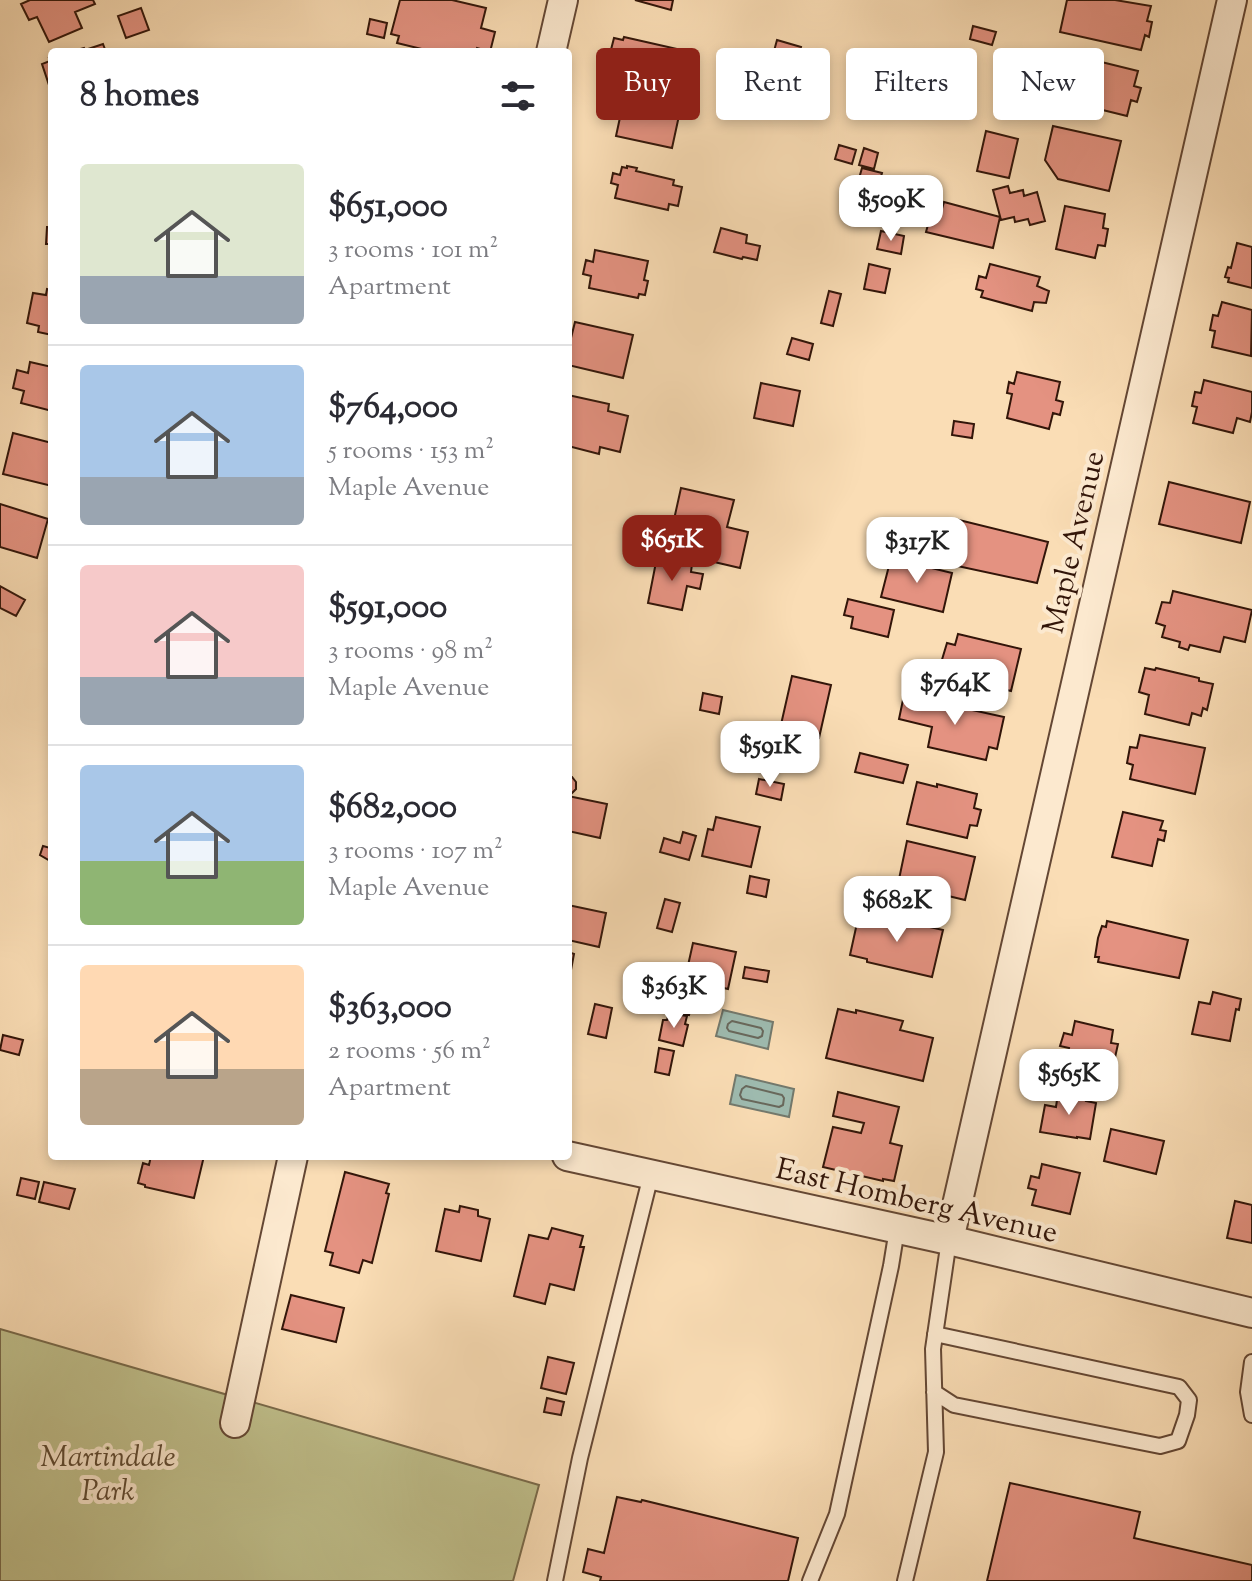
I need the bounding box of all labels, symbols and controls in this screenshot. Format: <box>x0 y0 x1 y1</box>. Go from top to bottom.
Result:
chip: Buy <box>596 48 700 120</box>
chip: Rent <box>716 48 830 120</box>
chip: Filters <box>846 48 977 120</box>
chip: New <box>993 48 1104 120</box>
text: 8 homes <box>80 72 199 121</box>
icon: filters <box>496 74 540 118</box>
pin: $509K <box>835 175 947 243</box>
text: $509K <box>857 182 925 219</box>
text: $651,000 <box>328 183 448 232</box>
icon: home <box>144 196 240 292</box>
text: 3 rooms · 101 m² <box>328 232 498 269</box>
text: Apartment <box>328 269 451 306</box>
text: $764,000 <box>328 384 458 433</box>
icon: home <box>144 397 240 493</box>
text: 5 rooms · 153 m² <box>328 433 494 470</box>
street label: Maple Avenue <box>1034 447 1117 638</box>
text: Maple Avenue <box>328 470 489 507</box>
pin: $651K <box>616 515 728 583</box>
pin: $317K <box>861 517 973 585</box>
text: $651K <box>640 522 704 559</box>
text: $317K <box>884 524 950 561</box>
text: $591,000 <box>328 584 447 633</box>
icon: home <box>144 597 240 693</box>
text: 3 rooms · 98 m² <box>328 633 493 670</box>
pin: $764K <box>899 659 1011 727</box>
text: $764K <box>919 666 991 703</box>
text: Maple Avenue <box>328 670 489 707</box>
pin: $591K <box>714 721 826 789</box>
text: $591K <box>738 728 802 765</box>
text: $682,000 <box>328 784 457 833</box>
icon: home <box>144 797 240 893</box>
text: 3 rooms · 107 m² <box>328 833 503 870</box>
text: Maple Avenue <box>328 870 489 907</box>
pin: $682K <box>841 876 953 944</box>
text: $682K <box>862 883 932 920</box>
pin: $363K <box>618 962 730 1030</box>
text: $363K <box>641 969 707 1006</box>
text: $363,000 <box>328 984 452 1033</box>
icon: home <box>144 997 240 1093</box>
text: 2 rooms · 56 m² <box>328 1033 491 1070</box>
pin: $565K <box>1013 1049 1125 1117</box>
text: $565K <box>1037 1056 1101 1093</box>
text: Apartment <box>328 1070 451 1107</box>
street label: East Homberg Avenue <box>771 1149 1062 1256</box>
park label: Martindale Park <box>40 1437 176 1514</box>

